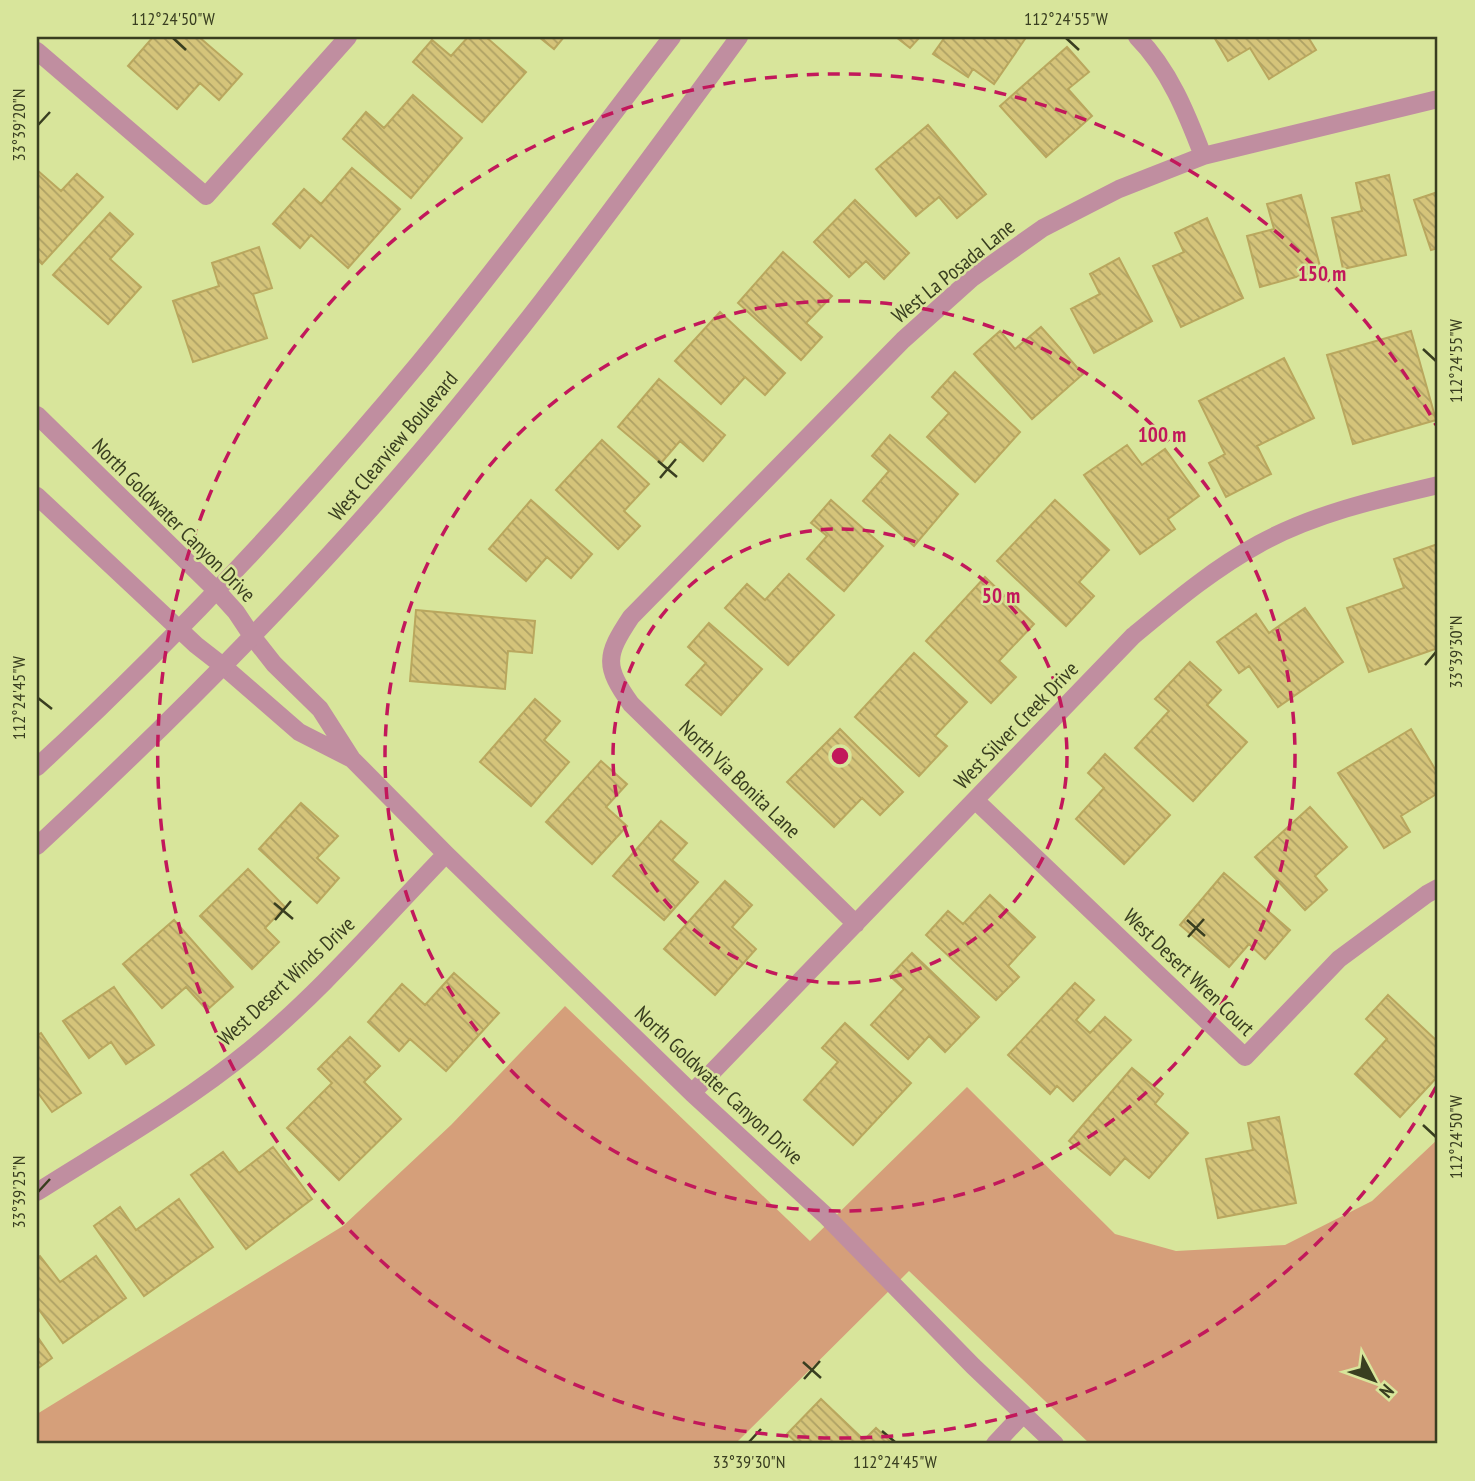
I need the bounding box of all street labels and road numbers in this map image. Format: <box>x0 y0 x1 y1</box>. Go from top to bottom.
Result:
street label: West La Posada Lane <box>886 213 1020 329</box>
street label: West Clearview Boulevard <box>323 366 463 526</box>
street label: North Goldwater Canyon Drive <box>86 432 262 608</box>
street label: West Silver Creek Drive <box>948 655 1084 795</box>
street label: North Via Bonita Lane <box>674 714 806 844</box>
street label: West Desert Wren Court <box>1118 903 1260 1042</box>
street label: West Desert Winds Drive <box>212 911 360 1051</box>
street label: North Goldwater Canyon Drive <box>629 1000 809 1170</box>

